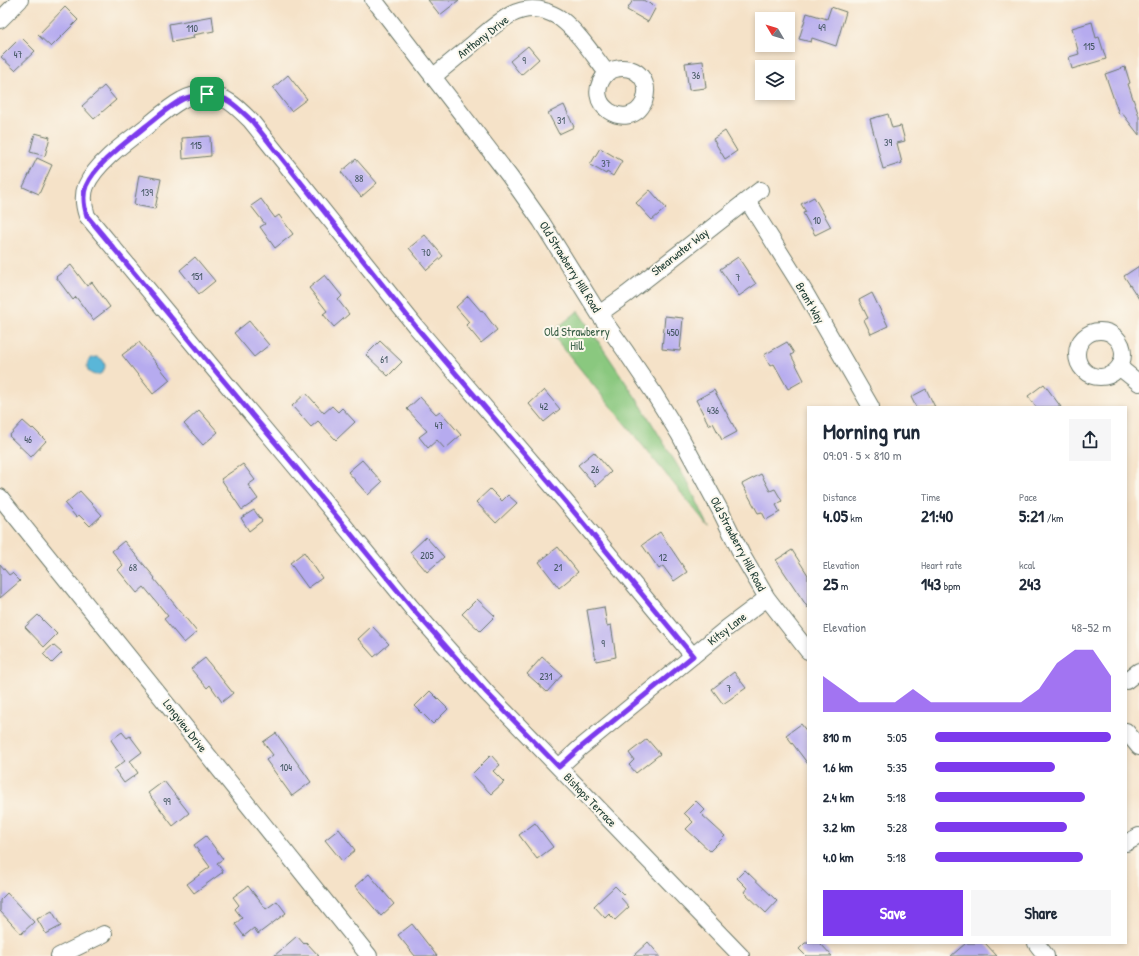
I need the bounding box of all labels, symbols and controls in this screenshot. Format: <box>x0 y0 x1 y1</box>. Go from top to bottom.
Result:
street label: Anthony Drive <box>453 11 512 62</box>
north arrow <box>755 12 795 52</box>
map controls <box>755 12 795 100</box>
house number: 49 <box>818 21 826 34</box>
house number: 110 <box>186 22 198 35</box>
house number: 115 <box>1083 40 1096 53</box>
house number: 47 <box>14 48 22 61</box>
house number: 9 <box>522 54 526 67</box>
button: layers <box>755 60 795 100</box>
house number: 36 <box>692 69 700 82</box>
pin <box>190 77 224 111</box>
icon: arrive <box>196 83 218 105</box>
house number: 31 <box>557 114 565 127</box>
house number: 39 <box>884 136 892 149</box>
house number: 115 <box>190 139 203 152</box>
house number: 37 <box>601 157 611 170</box>
house number: 88 <box>355 172 363 185</box>
house number: 139 <box>141 186 153 199</box>
house number: 10 <box>813 214 822 227</box>
street label: Old Strawberry Hill Road <box>536 218 605 316</box>
street label: Shearwater Way <box>648 224 712 279</box>
house number: 70 <box>421 246 431 259</box>
house number: 151 <box>191 270 203 283</box>
house number: 7 <box>736 271 741 284</box>
street label: Brant Way <box>792 279 829 326</box>
park label: Old Strawberry Hill <box>544 323 610 354</box>
house number: 450 <box>667 326 680 339</box>
house number: 61 <box>380 353 388 366</box>
house number: 42 <box>540 400 549 413</box>
house number: 436 <box>707 404 719 417</box>
text: Morning run <box>823 416 920 446</box>
house number: 47 <box>435 419 443 432</box>
button: share <box>1069 419 1111 461</box>
house number: 46 <box>24 433 32 446</box>
text: 09:09 · 5 × 810 m <box>823 446 902 464</box>
house number: 26 <box>591 463 599 476</box>
text: Distance <box>823 490 857 504</box>
text: Time <box>921 490 940 504</box>
text: Pace <box>1019 490 1037 504</box>
street label: Old Strawberry Hill Road <box>706 494 771 594</box>
text: 4.05 <box>823 504 848 527</box>
text: 21:40 <box>921 504 953 527</box>
text: 5:21 <box>1019 504 1044 527</box>
text: km <box>848 511 862 525</box>
text: /km <box>1044 511 1064 525</box>
house number: 205 <box>420 549 434 562</box>
house number: 12 <box>659 551 667 564</box>
text: Elevation <box>823 558 860 572</box>
text: Heart rate <box>921 558 962 572</box>
text: kcal <box>1019 558 1035 572</box>
house number: 68 <box>129 561 137 574</box>
house number: 21 <box>554 561 563 574</box>
text: 25 <box>823 572 838 595</box>
text: 143 <box>921 572 941 595</box>
text: 243 <box>1019 572 1041 595</box>
text: m <box>838 579 848 593</box>
text: bpm <box>941 579 960 593</box>
street label: Kitsy Lane <box>704 608 750 649</box>
text: Elevation <box>823 618 866 636</box>
text: 48–52 m <box>1072 618 1111 636</box>
house number: 9 <box>601 637 605 650</box>
house number: 231 <box>540 670 553 683</box>
house number: 7 <box>727 682 732 695</box>
street label: Longview Drive <box>159 696 212 756</box>
text: 810 m <box>823 728 851 746</box>
text: 5:05 <box>887 728 907 746</box>
text: 1.6 km <box>823 758 853 776</box>
text: 5:35 <box>887 758 907 776</box>
house number: 104 <box>280 761 292 774</box>
street label: Bishops Terrace <box>560 769 621 831</box>
text: 2.4 km <box>823 788 854 806</box>
text: 5:18 <box>887 788 906 806</box>
house number: 99 <box>163 795 171 808</box>
text: 3.2 km <box>823 818 855 836</box>
text: 5:28 <box>887 818 907 836</box>
text: 4.0 km <box>823 848 854 866</box>
text: 5:18 <box>887 848 906 866</box>
button: Save <box>823 890 963 936</box>
button: Share <box>971 890 1111 936</box>

